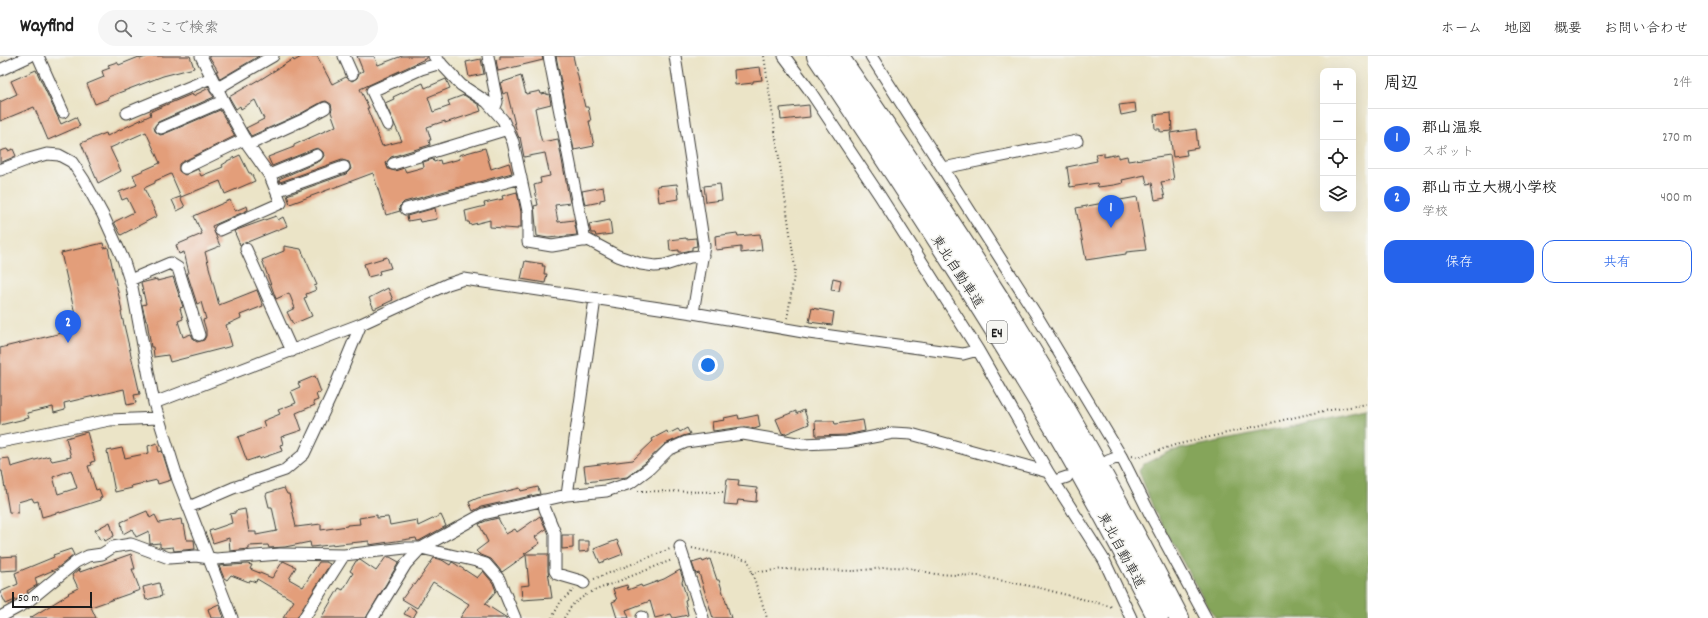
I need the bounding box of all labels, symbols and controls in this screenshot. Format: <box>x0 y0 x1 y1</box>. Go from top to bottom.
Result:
search box <box>98 10 378 46</box>
text: Wayfind <box>20 14 74 41</box>
icon: search <box>112 17 134 39</box>
text: ここで検索 <box>144 18 219 40</box>
text: ホーム <box>1441 19 1482 39</box>
text: 地図 <box>1504 19 1532 39</box>
text: 概要 <box>1554 19 1582 39</box>
text: お問い合わせ <box>1604 19 1688 39</box>
map controls <box>1320 68 1356 212</box>
button: + <box>1320 68 1356 104</box>
text: 周辺 <box>1384 73 1418 97</box>
text: 2件 <box>1673 74 1692 93</box>
button: − <box>1320 104 1356 140</box>
text: 郡山温泉 <box>1422 118 1482 140</box>
text: 1 <box>1396 129 1398 148</box>
text: 270 m <box>1662 129 1692 148</box>
button: locate <box>1320 140 1356 176</box>
text: スポット <box>1422 143 1474 162</box>
button: layers <box>1320 176 1356 212</box>
text: 郡山市立大槻小学校 <box>1422 178 1557 200</box>
text: 2 <box>1394 189 1400 208</box>
text: 400 m <box>1661 189 1692 208</box>
pin: 1 <box>1098 195 1124 228</box>
text: 学校 <box>1422 203 1448 222</box>
street label: 東北自動車道 <box>925 231 988 313</box>
button: 保存 <box>1384 240 1534 283</box>
button: 共有 <box>1542 240 1692 283</box>
pin: 2 <box>55 310 81 343</box>
road number: E4 <box>987 321 1007 343</box>
your location <box>698 355 718 375</box>
street label: 東北自動車道 <box>1092 509 1149 593</box>
scale bar <box>12 590 92 609</box>
text: 50 m <box>18 591 39 607</box>

